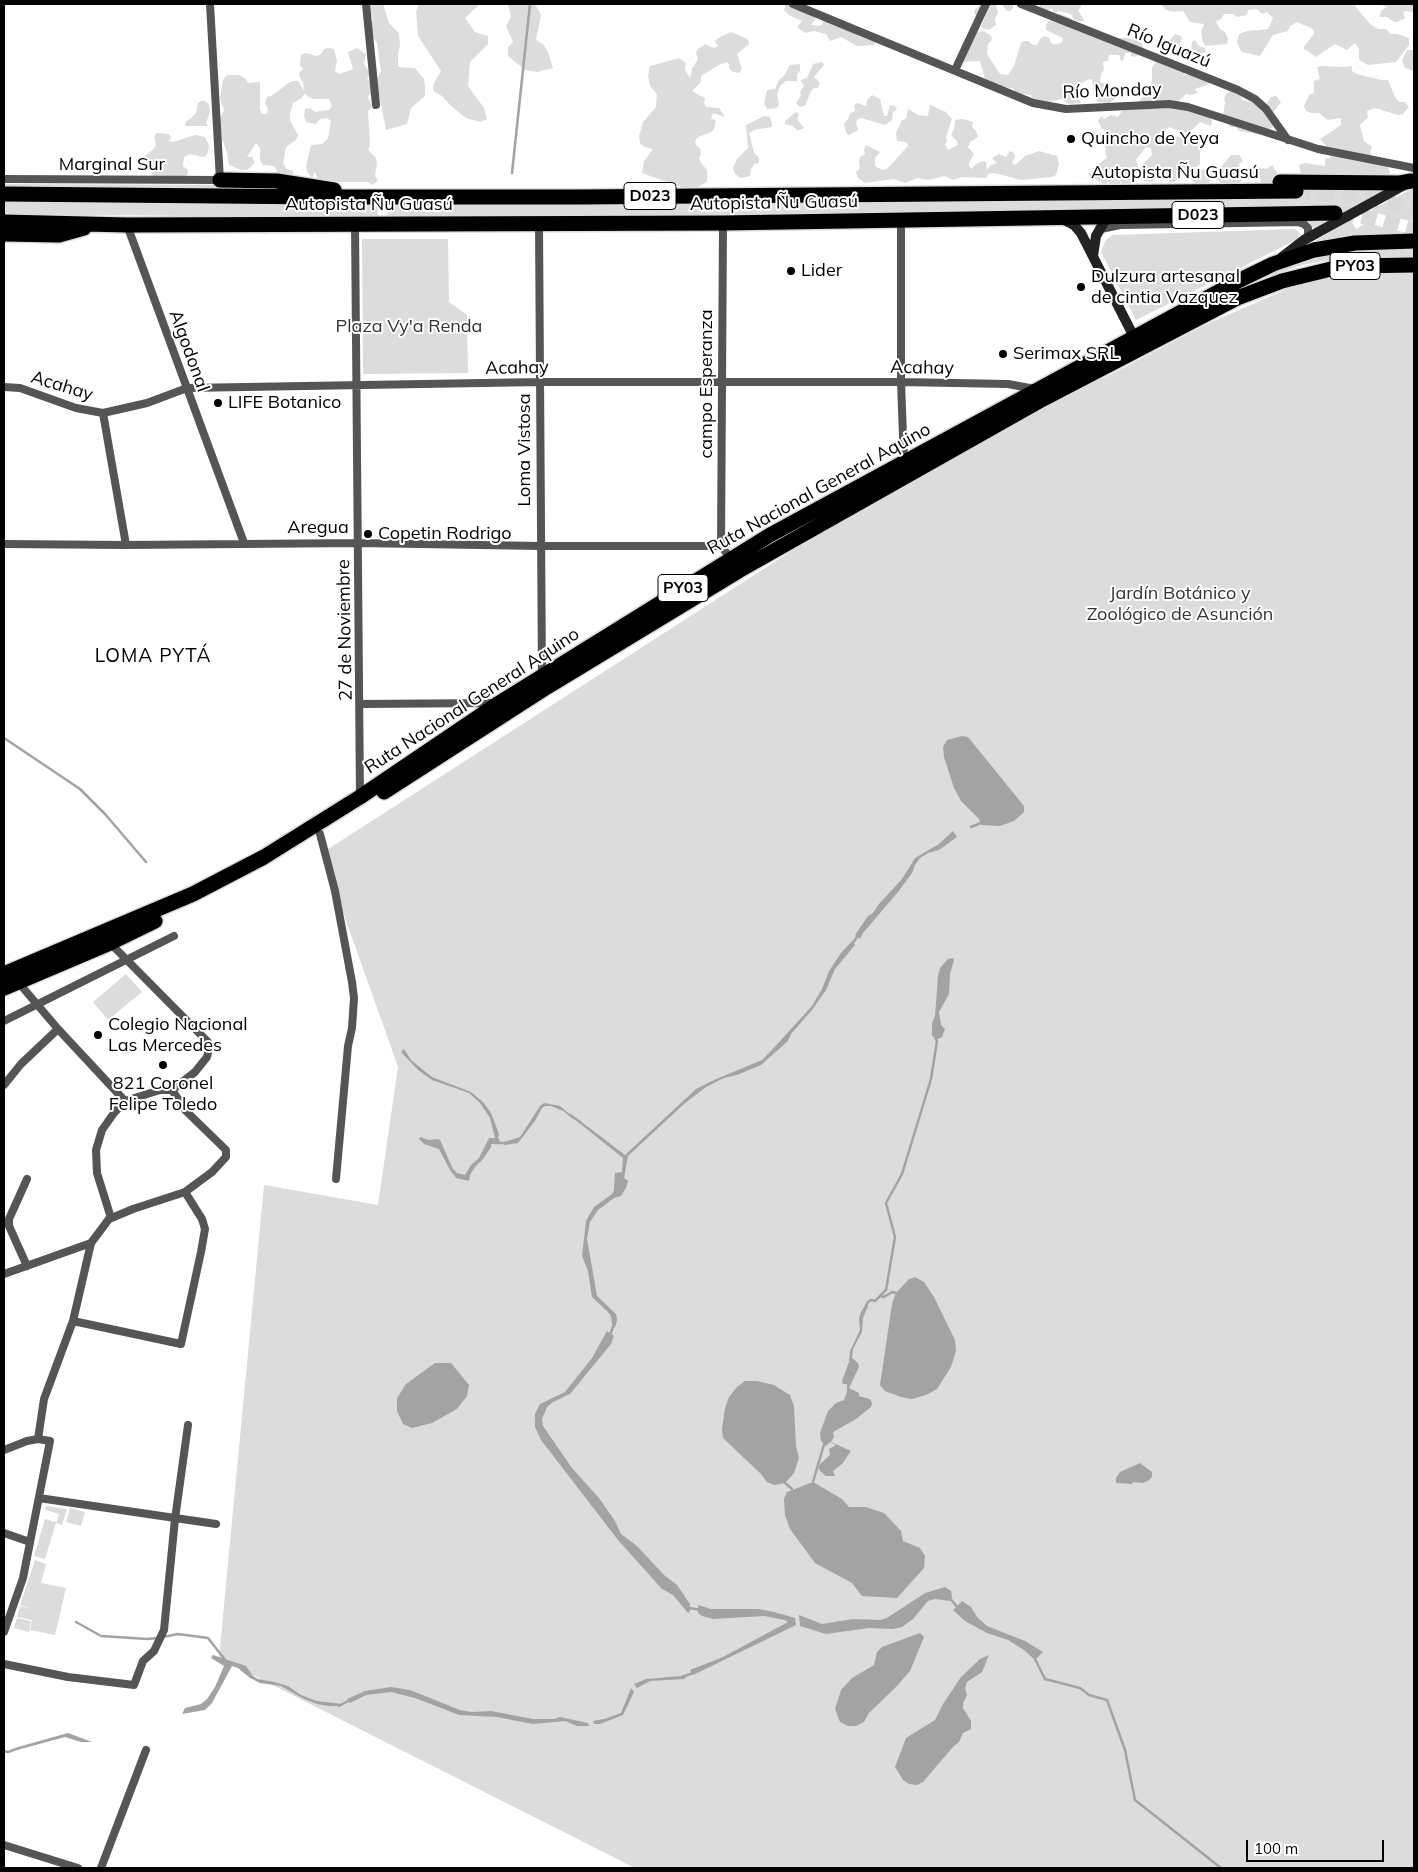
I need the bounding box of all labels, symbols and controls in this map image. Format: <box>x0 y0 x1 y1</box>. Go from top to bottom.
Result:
street label: Río Iguazú <box>1124 19 1214 73</box>
street label: Río Monday <box>1062 78 1162 104</box>
place label: Quincho de Yeya <box>1081 128 1219 150</box>
marker: Quincho de Yeya <box>1065 133 1077 145</box>
street label: Marginal Sur <box>59 154 165 176</box>
street label: Autopista Ñu Guasú <box>1091 162 1259 184</box>
road number: D023 <box>624 182 676 210</box>
street label: Autopista Ñu Guasú <box>690 191 858 215</box>
street label: Autopista Ñu Guasú <box>285 194 453 216</box>
road number: D023 <box>1172 202 1224 228</box>
road number: PY03 <box>1330 252 1380 280</box>
place label: Lider <box>801 260 842 282</box>
marker: Lider <box>785 265 797 277</box>
place label: Dulzura artesanal de cintia Vazquez <box>1091 266 1240 308</box>
marker: Dulzura artesanal de cintia Vazquez <box>1075 281 1087 293</box>
street label: Algodonal <box>164 307 214 395</box>
street label: campo Esperanza <box>696 309 718 459</box>
park label: Plaza Vy'a Renda <box>336 316 482 338</box>
place label: Serimax SRL <box>1013 343 1119 365</box>
marker: Serimax SRL <box>997 348 1009 360</box>
street label: Acahay <box>485 357 549 379</box>
street label: Acahay <box>890 357 954 379</box>
street label: Acahay <box>28 366 96 406</box>
place label: LIFE Botanico <box>228 392 341 414</box>
street label: Loma Vistosa <box>514 393 536 507</box>
marker: LIFE Botanico <box>212 397 224 409</box>
street label: Ruta Nacional General Aquino <box>704 419 934 559</box>
street label: Aregua <box>287 517 349 539</box>
place label: Copetin Rodrigo <box>378 523 512 545</box>
marker: Copetin Rodrigo <box>362 528 374 540</box>
street label: 27 de Noviembre <box>333 559 357 701</box>
road number: PY03 <box>658 574 708 602</box>
park label: Jardín Botánico y Zoológico de Asunción <box>1087 583 1273 626</box>
street label: Ruta Nacional General Aquino <box>361 623 583 779</box>
district label: LOMA PYTÁ <box>94 645 212 667</box>
place label: Colegio Nacional Las Mercedes <box>108 1014 247 1056</box>
marker: Colegio Nacional Las Mercedes <box>92 1029 104 1041</box>
marker: 821 Coronel Felipe Toledo <box>157 1059 169 1071</box>
place label: 821 Coronel Felipe Toledo <box>109 1073 217 1116</box>
scale bar <box>1248 1830 1386 1862</box>
text: 100 m <box>1254 1839 1298 1858</box>

